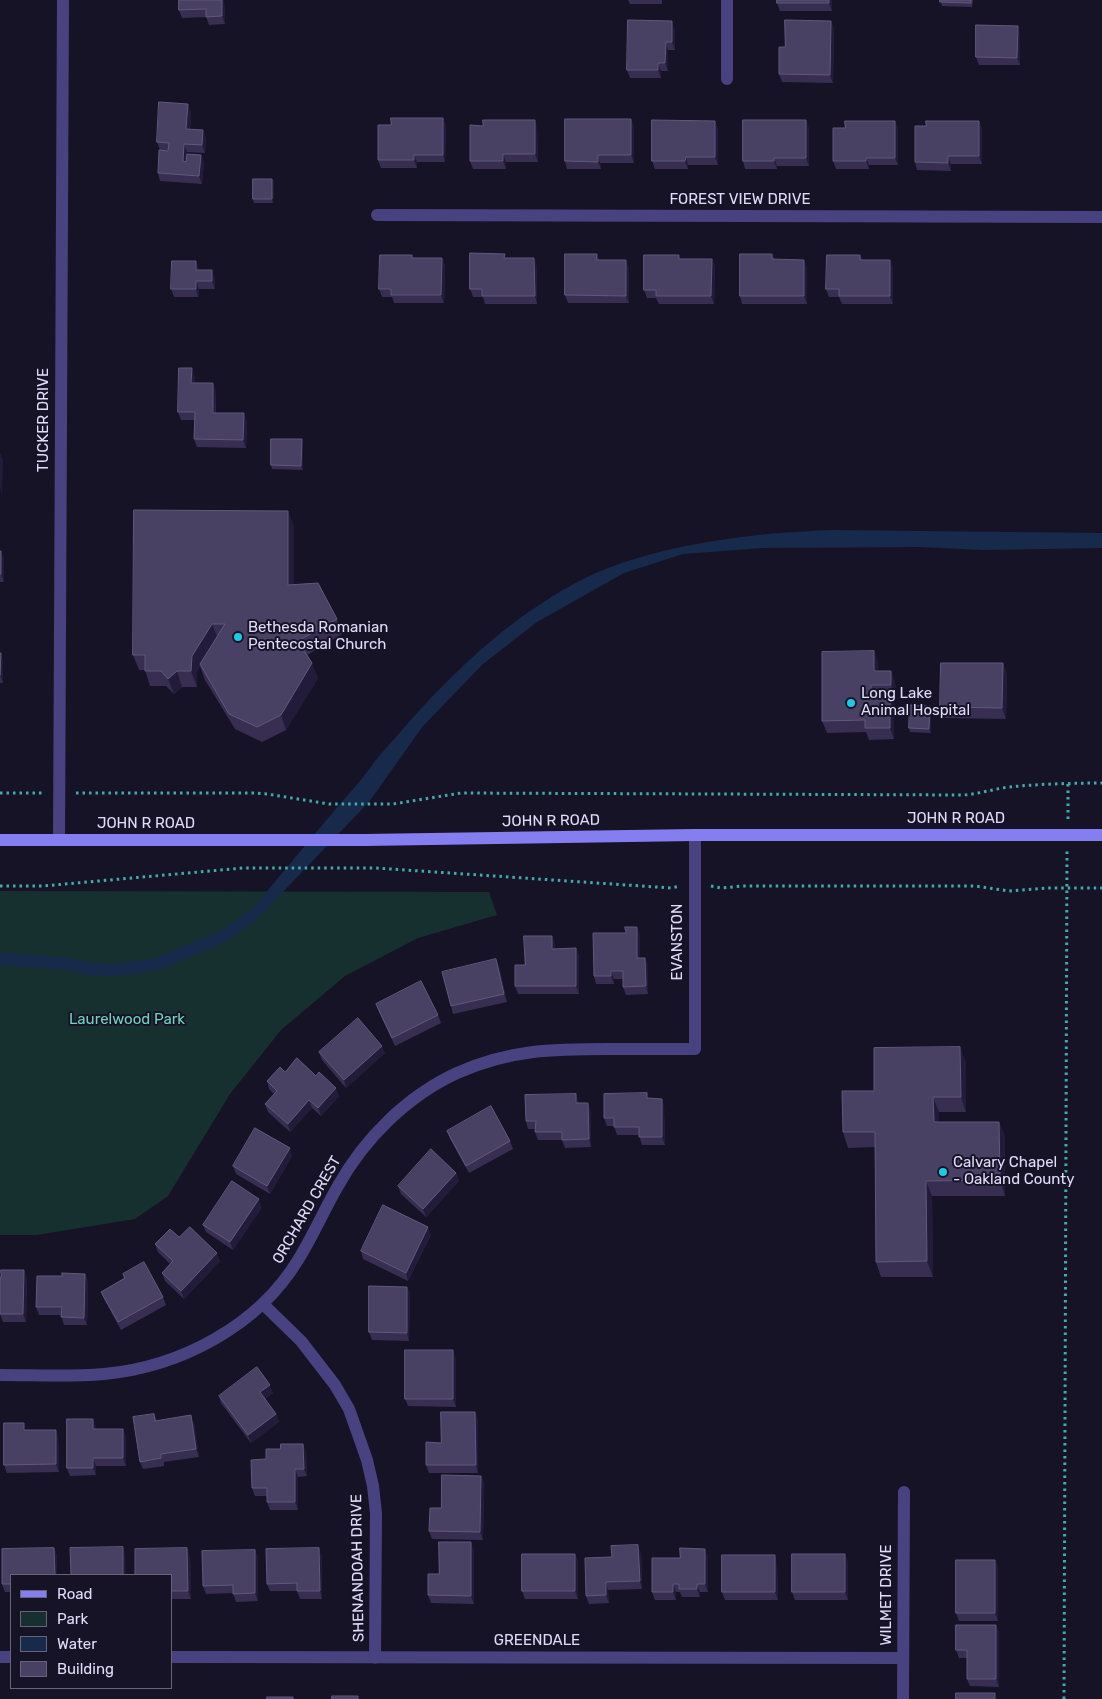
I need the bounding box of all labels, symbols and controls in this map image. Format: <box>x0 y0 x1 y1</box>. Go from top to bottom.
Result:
street label: FOREST VIEW DRIVE <box>669 191 811 209</box>
street label: TUCKER DRIVE <box>35 368 53 472</box>
place label: Bethesda Romanian Pentecostal Church <box>248 619 388 654</box>
marker: Bethesda Romanian Pentecostal Church <box>232 631 244 643</box>
place label: Long Lake Animal Hospital <box>861 685 970 720</box>
marker: Long Lake Animal Hospital <box>845 697 857 709</box>
street label: JOHN R ROAD <box>907 810 1005 828</box>
street label: JOHN R ROAD <box>502 811 600 831</box>
street label: JOHN R ROAD <box>97 815 195 833</box>
street label: EVANSTON <box>669 904 687 980</box>
park label: Laurelwood Park <box>69 1011 185 1029</box>
street label: ORCHARD CREST <box>269 1153 345 1267</box>
place label: Calvary Chapel - Oakland County <box>953 1154 1074 1189</box>
marker: Calvary Chapel - Oakland County <box>937 1166 949 1178</box>
street label: SHENANDOAH DRIVE <box>348 1494 368 1642</box>
street label: WILMET DRIVE <box>878 1544 896 1646</box>
legend <box>10 1574 172 1689</box>
text: Road <box>57 1585 93 1603</box>
text: Park <box>57 1610 88 1628</box>
street label: GREENDALE <box>494 1632 580 1650</box>
text: Water <box>57 1635 97 1653</box>
text: Building <box>57 1660 114 1678</box>

